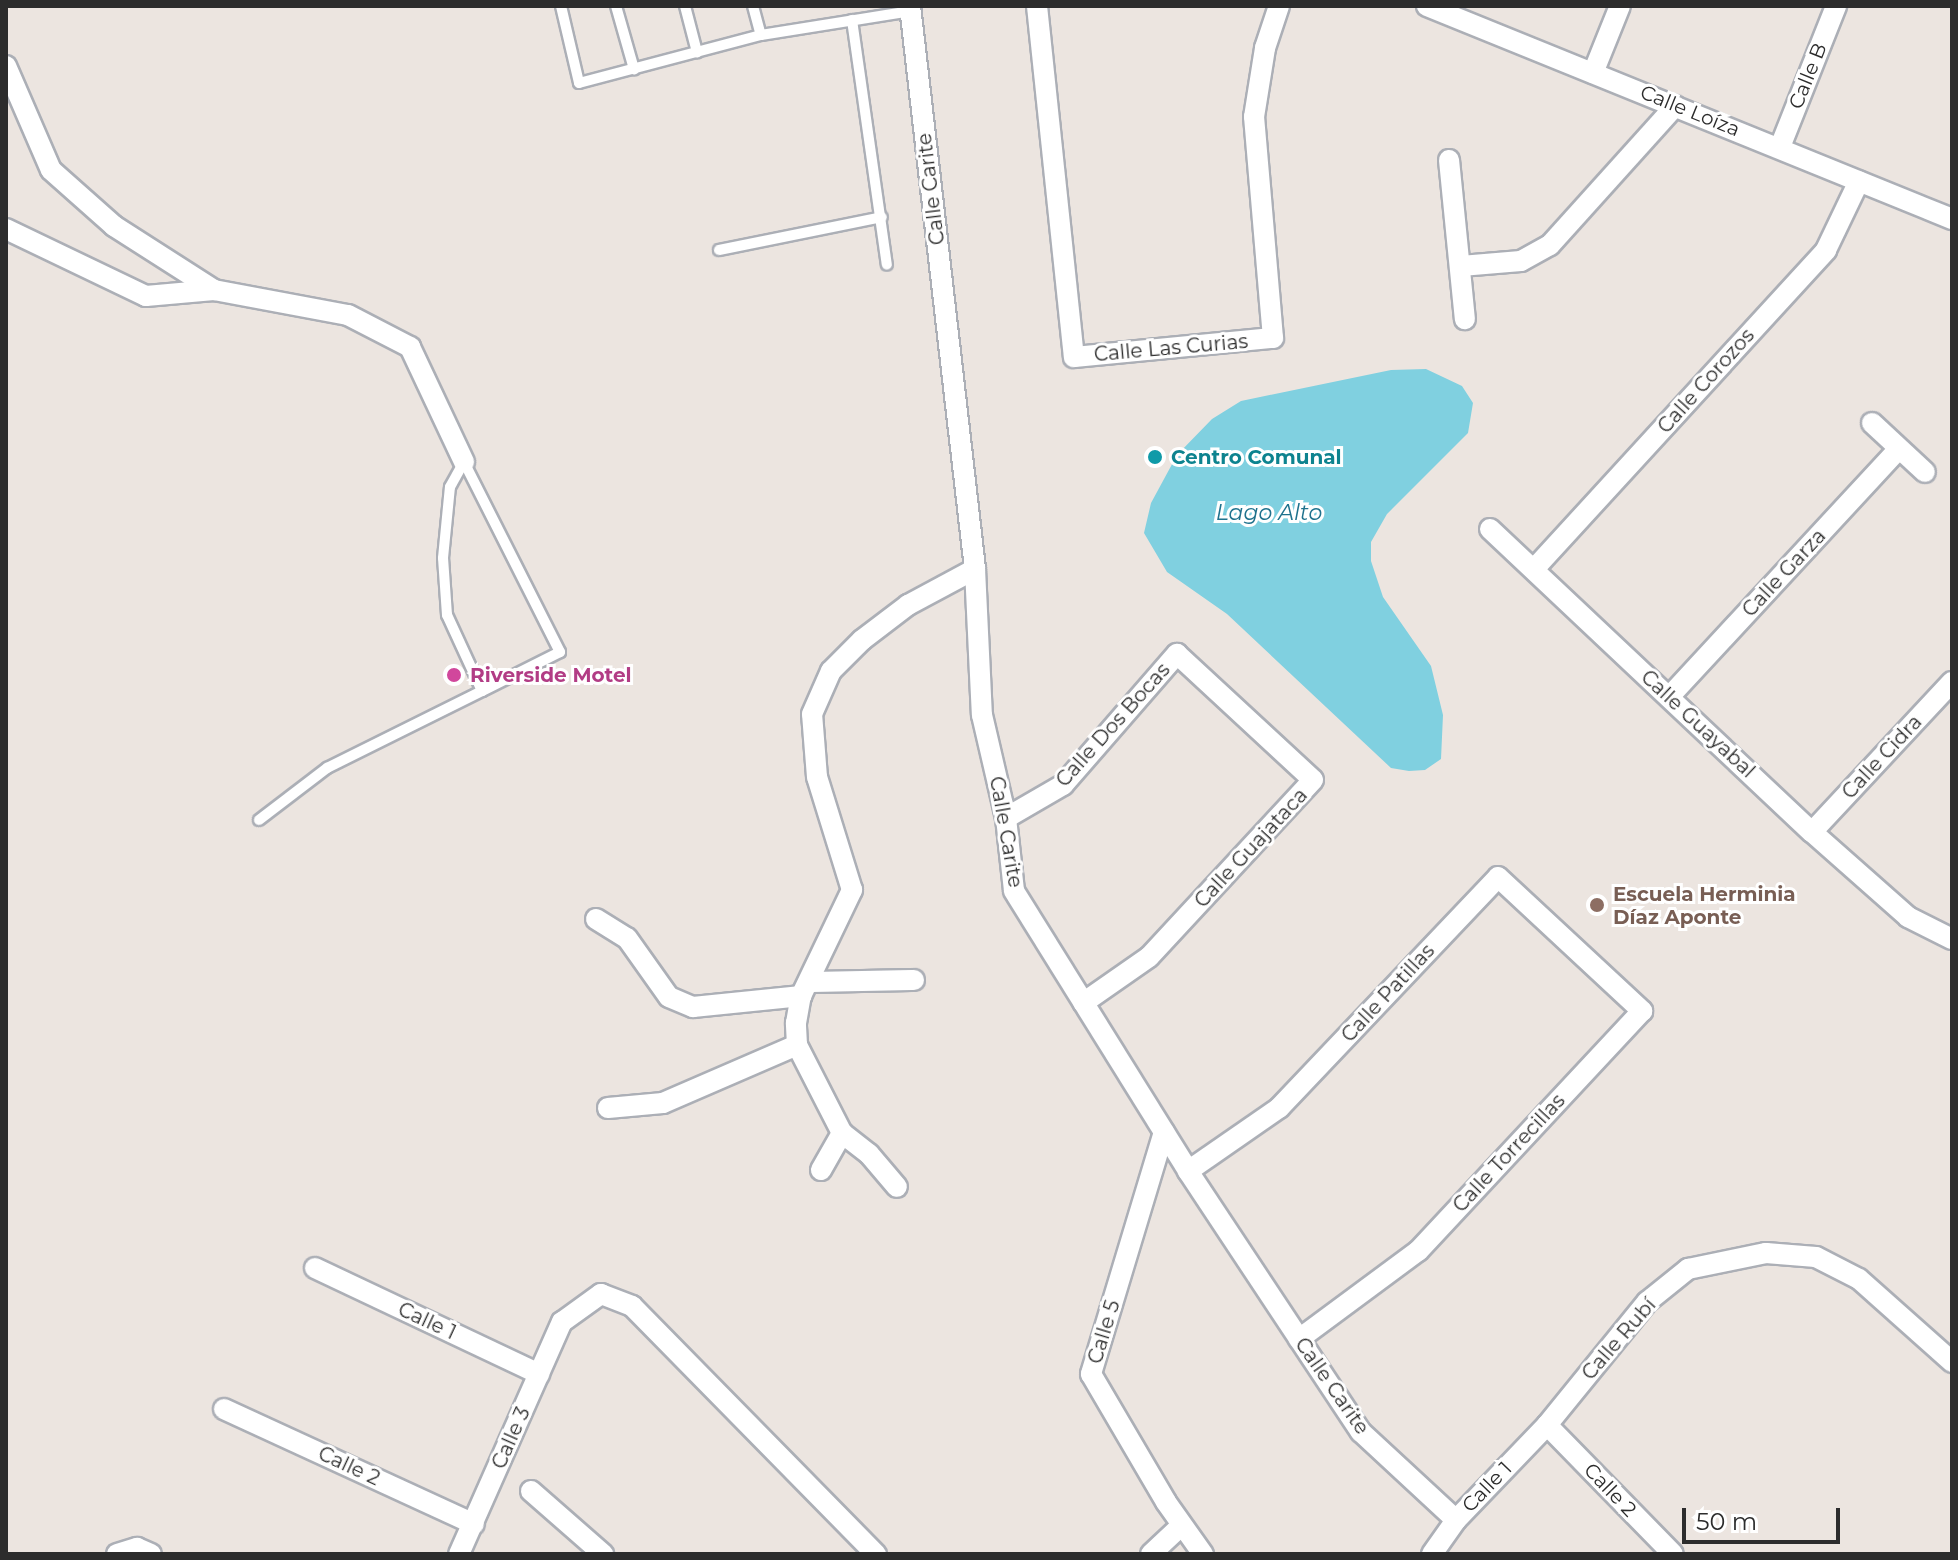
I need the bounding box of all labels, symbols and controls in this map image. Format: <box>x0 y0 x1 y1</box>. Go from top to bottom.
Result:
street label: Calle B <box>1784 40 1832 112</box>
street label: Calle Loíza <box>1637 80 1743 142</box>
street label: Calle Carite <box>912 132 950 246</box>
street label: Calle Corozos <box>1653 324 1759 438</box>
street label: Calle Las Curias <box>1093 329 1249 367</box>
place label: Centro Comunal <box>1171 445 1342 469</box>
marker: Centro Comunal <box>1146 448 1164 466</box>
water label: Lago Alto <box>1216 500 1322 526</box>
street label: Calle Garza <box>1737 524 1831 622</box>
street label: Calle Dos Bocas <box>1051 658 1175 792</box>
place label: Riverside Motel <box>470 663 632 687</box>
street label: Calle Guayabal <box>1636 665 1760 783</box>
marker: Riverside Motel <box>445 666 463 684</box>
street label: Calle Cidra <box>1837 710 1927 804</box>
street label: Calle Carite <box>984 774 1028 890</box>
street label: Calle Guajataca <box>1190 783 1312 913</box>
place label: Escuela Herminia Díaz Aponte <box>1613 882 1796 929</box>
marker: Escuela Herminia Díaz Aponte <box>1588 896 1606 914</box>
street label: Calle Patillas <box>1336 939 1440 1047</box>
street label: Calle Torrecillas <box>1448 1089 1570 1217</box>
street label: Calle Rubí <box>1577 1293 1661 1385</box>
street label: Calle 1 <box>394 1297 460 1345</box>
street label: Calle 5 <box>1083 1297 1125 1367</box>
street label: Calle Carite <box>1290 1333 1374 1439</box>
street label: Calle 3 <box>487 1403 535 1473</box>
street label: Calle 2 <box>314 1441 384 1491</box>
street label: Calle 1 <box>1457 1457 1517 1517</box>
street label: Calle 2 <box>1579 1458 1641 1522</box>
scale bar <box>1686 1492 1844 1542</box>
text: 50 m <box>1696 1507 1757 1536</box>

